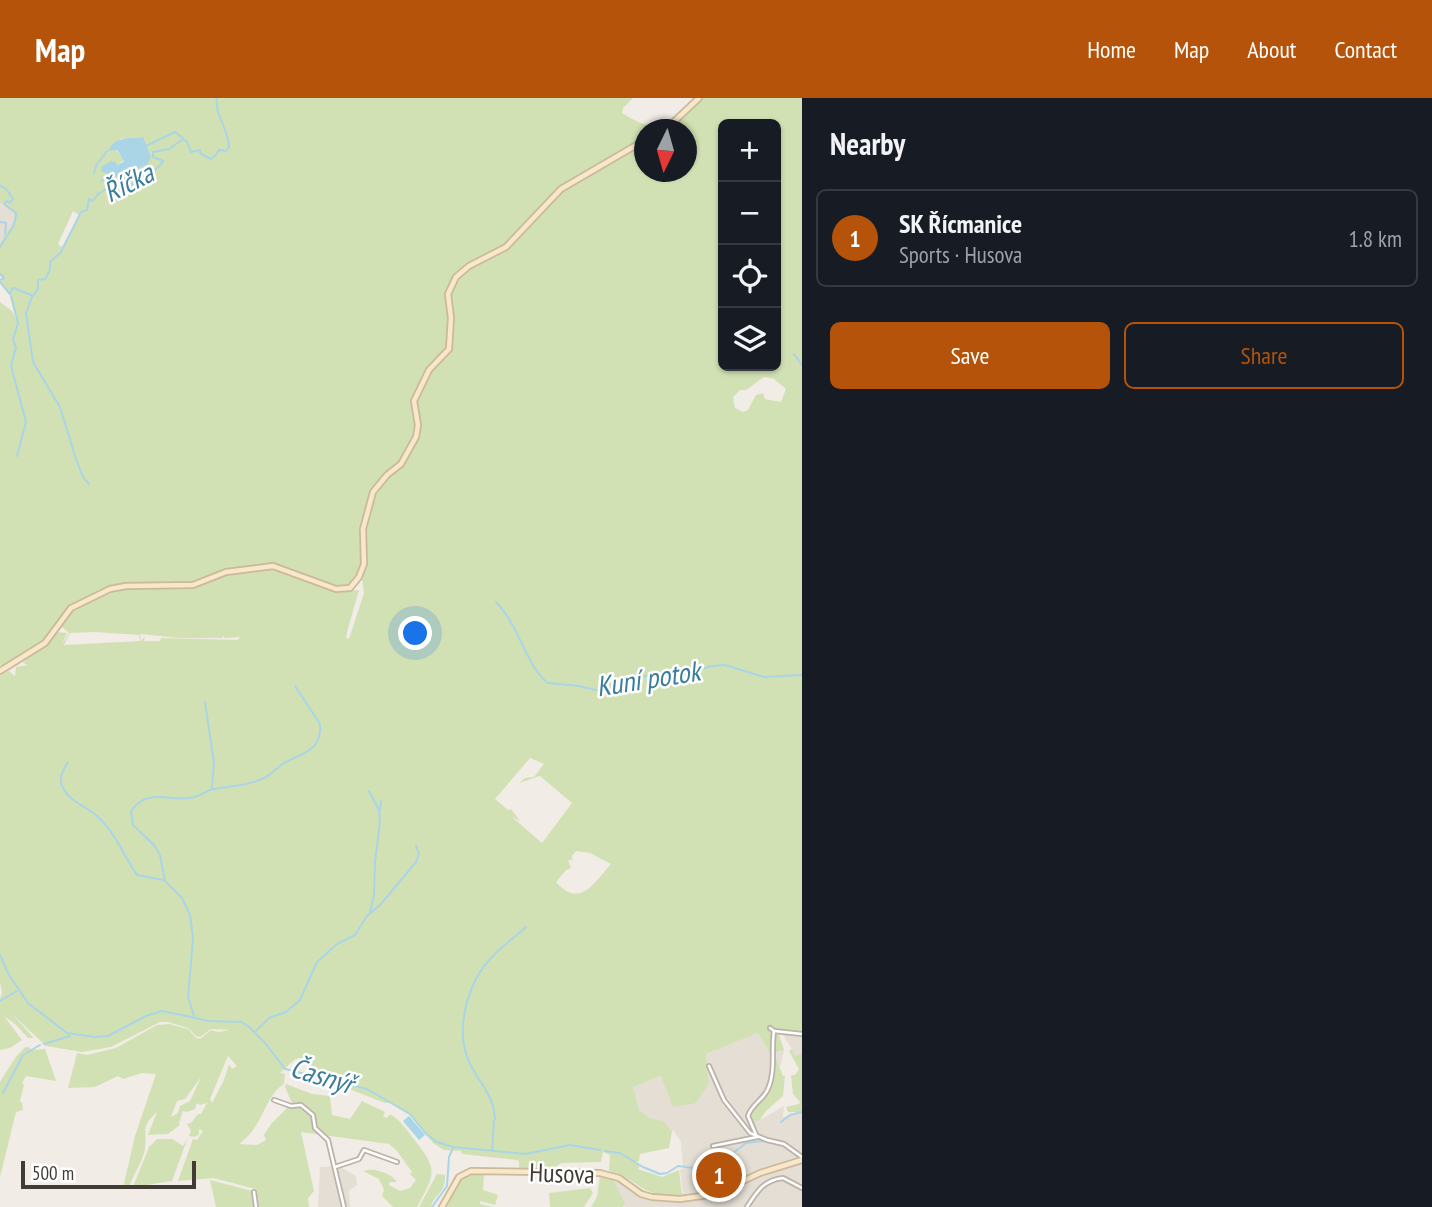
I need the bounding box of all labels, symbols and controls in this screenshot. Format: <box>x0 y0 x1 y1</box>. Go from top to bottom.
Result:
text: Map <box>35 28 85 71</box>
text: Home <box>1087 34 1136 65</box>
text: Map <box>1174 34 1209 65</box>
text: About <box>1247 34 1296 65</box>
text: Contact <box>1334 34 1397 65</box>
north arrow <box>634 119 697 182</box>
map controls <box>718 119 781 371</box>
button: + <box>718 119 781 182</box>
text: Nearby <box>830 124 905 163</box>
water label: Říčka <box>97 153 161 210</box>
button: − <box>718 182 781 245</box>
text: SK Řícmanice <box>899 207 1022 240</box>
text: 1 <box>850 224 861 253</box>
text: 1.8 km <box>1348 224 1402 253</box>
text: Sports · Husova <box>899 240 1022 269</box>
button: locate <box>718 245 781 308</box>
button: layers <box>718 308 781 371</box>
button: Save <box>830 322 1110 389</box>
button: Share <box>1124 322 1404 389</box>
your location <box>398 616 432 650</box>
water label: Kuní potok <box>594 651 706 704</box>
water label: Časnýř <box>286 1048 363 1104</box>
pin: 1 <box>696 1149 742 1201</box>
street label: Husova <box>529 1155 595 1191</box>
scale bar <box>21 1158 196 1190</box>
text: 500 m <box>32 1161 74 1185</box>

